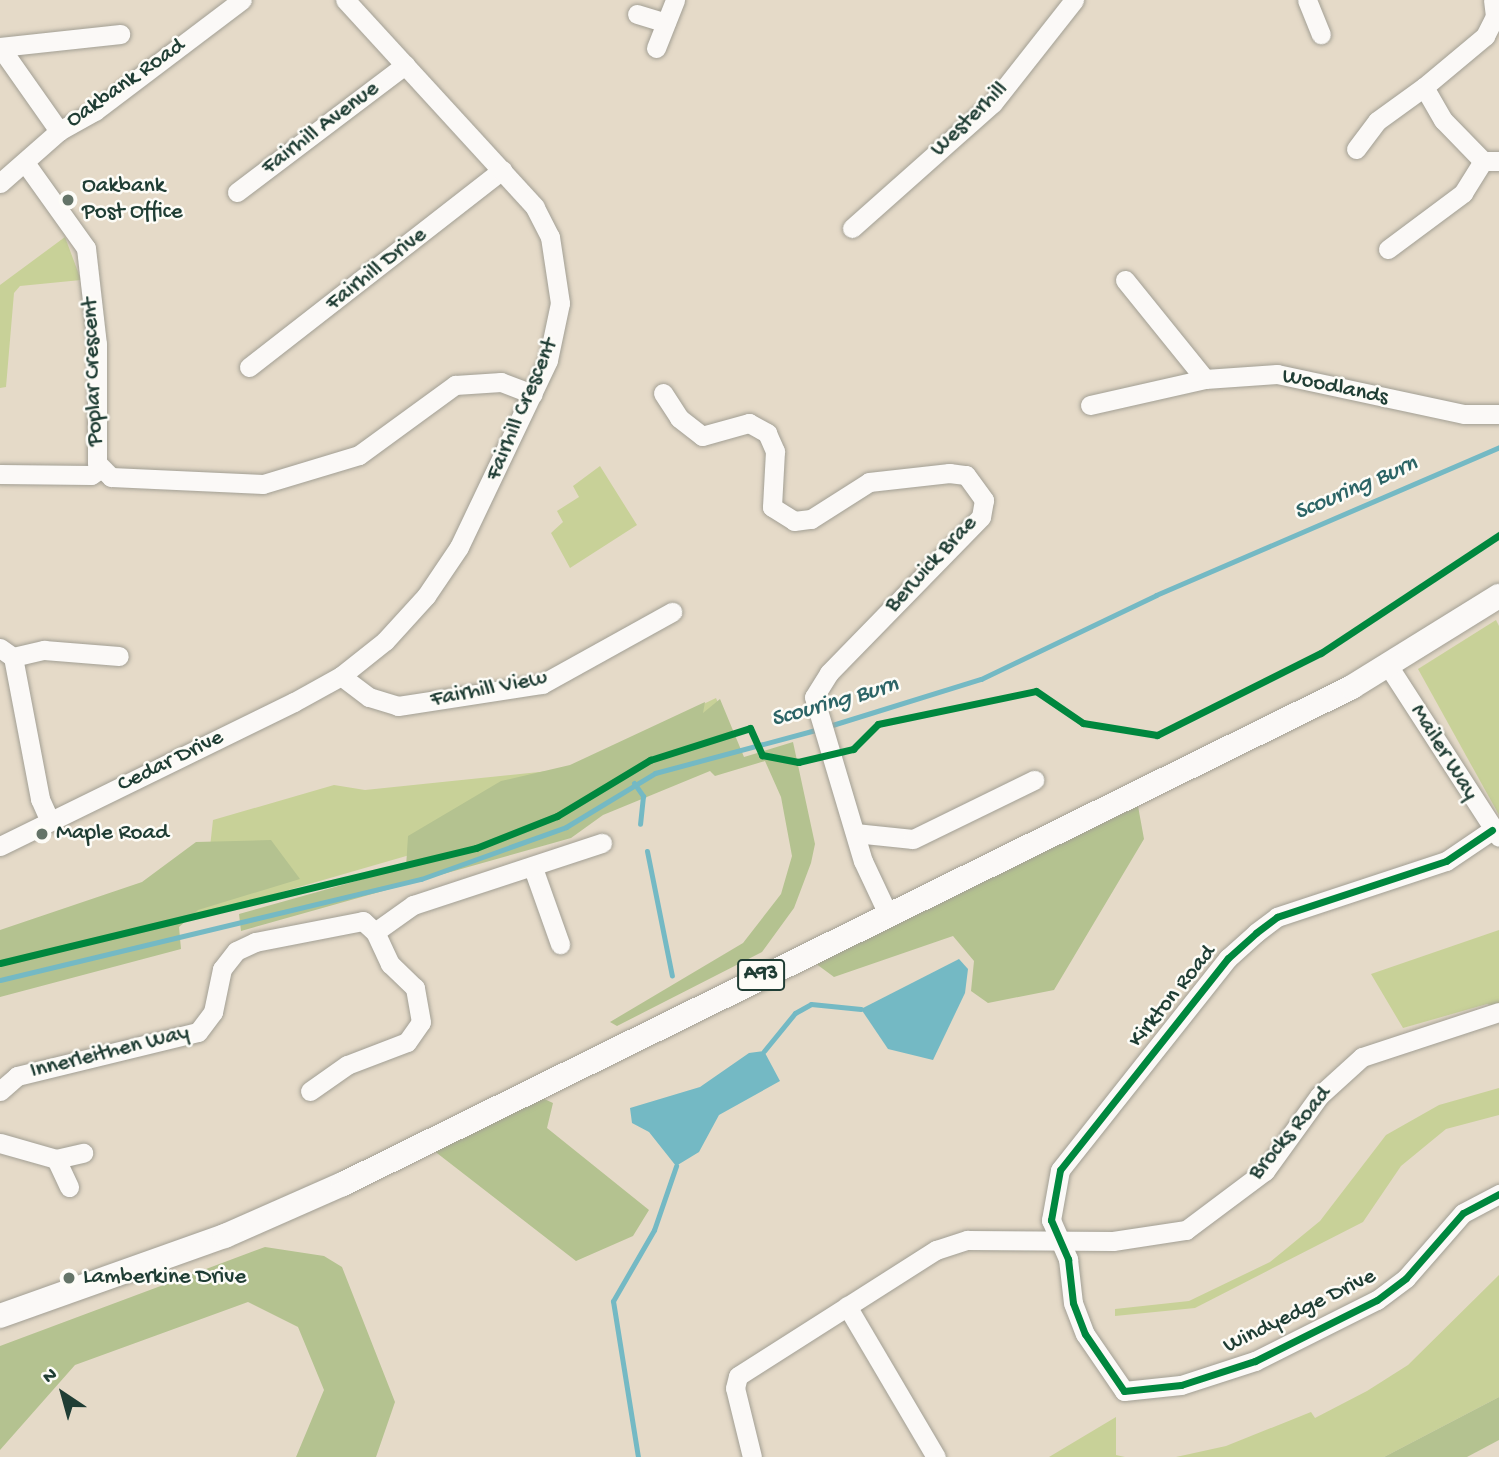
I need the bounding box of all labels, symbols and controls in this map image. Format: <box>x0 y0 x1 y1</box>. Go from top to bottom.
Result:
street label: Oakbank Road <box>61 33 191 135</box>
street label: Fairhill Avenue <box>257 76 385 182</box>
street label: Westerhill <box>926 76 1014 164</box>
place label: Oakbank Post Office <box>82 173 183 227</box>
marker: Oakbank Post Office <box>60 192 76 208</box>
street label: Fairhill Drive <box>321 222 433 318</box>
street label: Poplar Crescent <box>78 297 110 447</box>
street label: Fairhill Crescent <box>481 335 565 485</box>
street label: Woodlands <box>1280 363 1390 413</box>
water label: Scouring Burn <box>1290 450 1422 528</box>
street label: Berwick Brae <box>880 511 984 619</box>
street label: Fairhill View <box>428 665 550 715</box>
water label: Scouring Burn <box>768 671 902 735</box>
street label: Mailer Way <box>1403 700 1483 806</box>
street label: Cedar Drive <box>114 725 228 799</box>
place label: Maple Road <box>56 820 169 848</box>
marker: Maple Road <box>34 826 50 842</box>
street label: Kirkton Road <box>1123 940 1223 1054</box>
road number: A93 <box>736 958 786 992</box>
street label: Innerleithen Way <box>28 1020 192 1086</box>
street label: Brocks Road <box>1244 1081 1338 1187</box>
street label: Windyedge Drive <box>1219 1263 1381 1361</box>
place label: Lamberkine Drive <box>83 1264 246 1292</box>
marker: Lamberkine Drive <box>61 1270 77 1286</box>
north arrow <box>28 1359 98 1429</box>
text: N <box>39 1364 62 1390</box>

